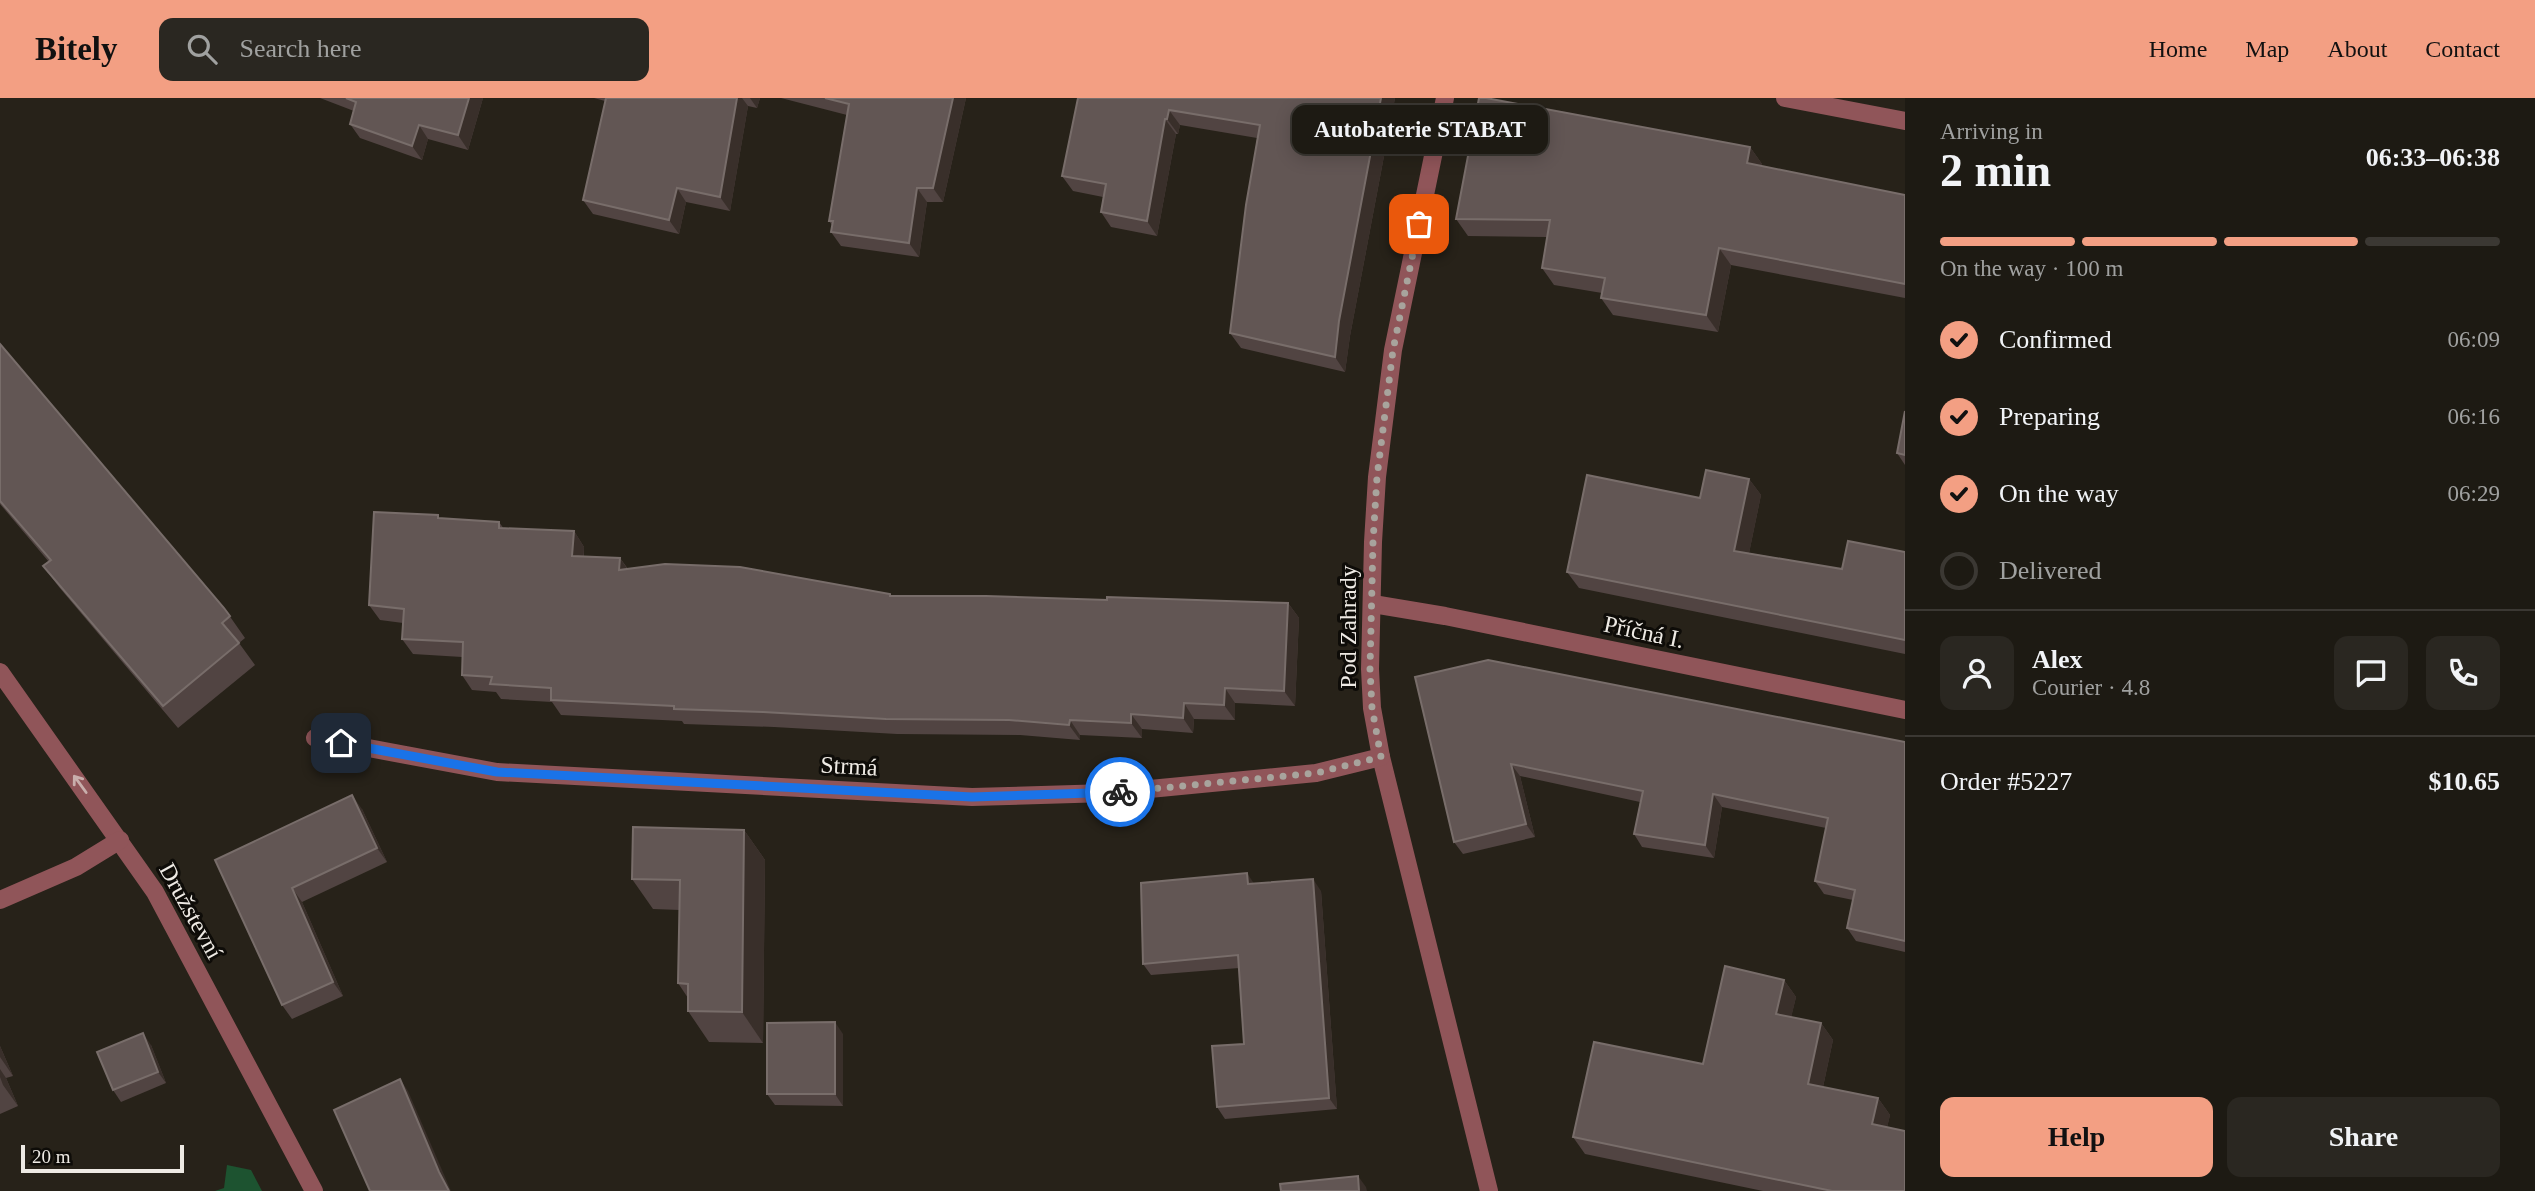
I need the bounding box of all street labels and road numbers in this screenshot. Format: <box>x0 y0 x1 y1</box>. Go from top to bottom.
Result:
street label: Pod Zahrady <box>1335 565 1361 689</box>
street label: Příčná I. <box>1602 611 1686 653</box>
street label: Strmá <box>820 752 879 781</box>
street label: Družstevní <box>154 859 228 964</box>

